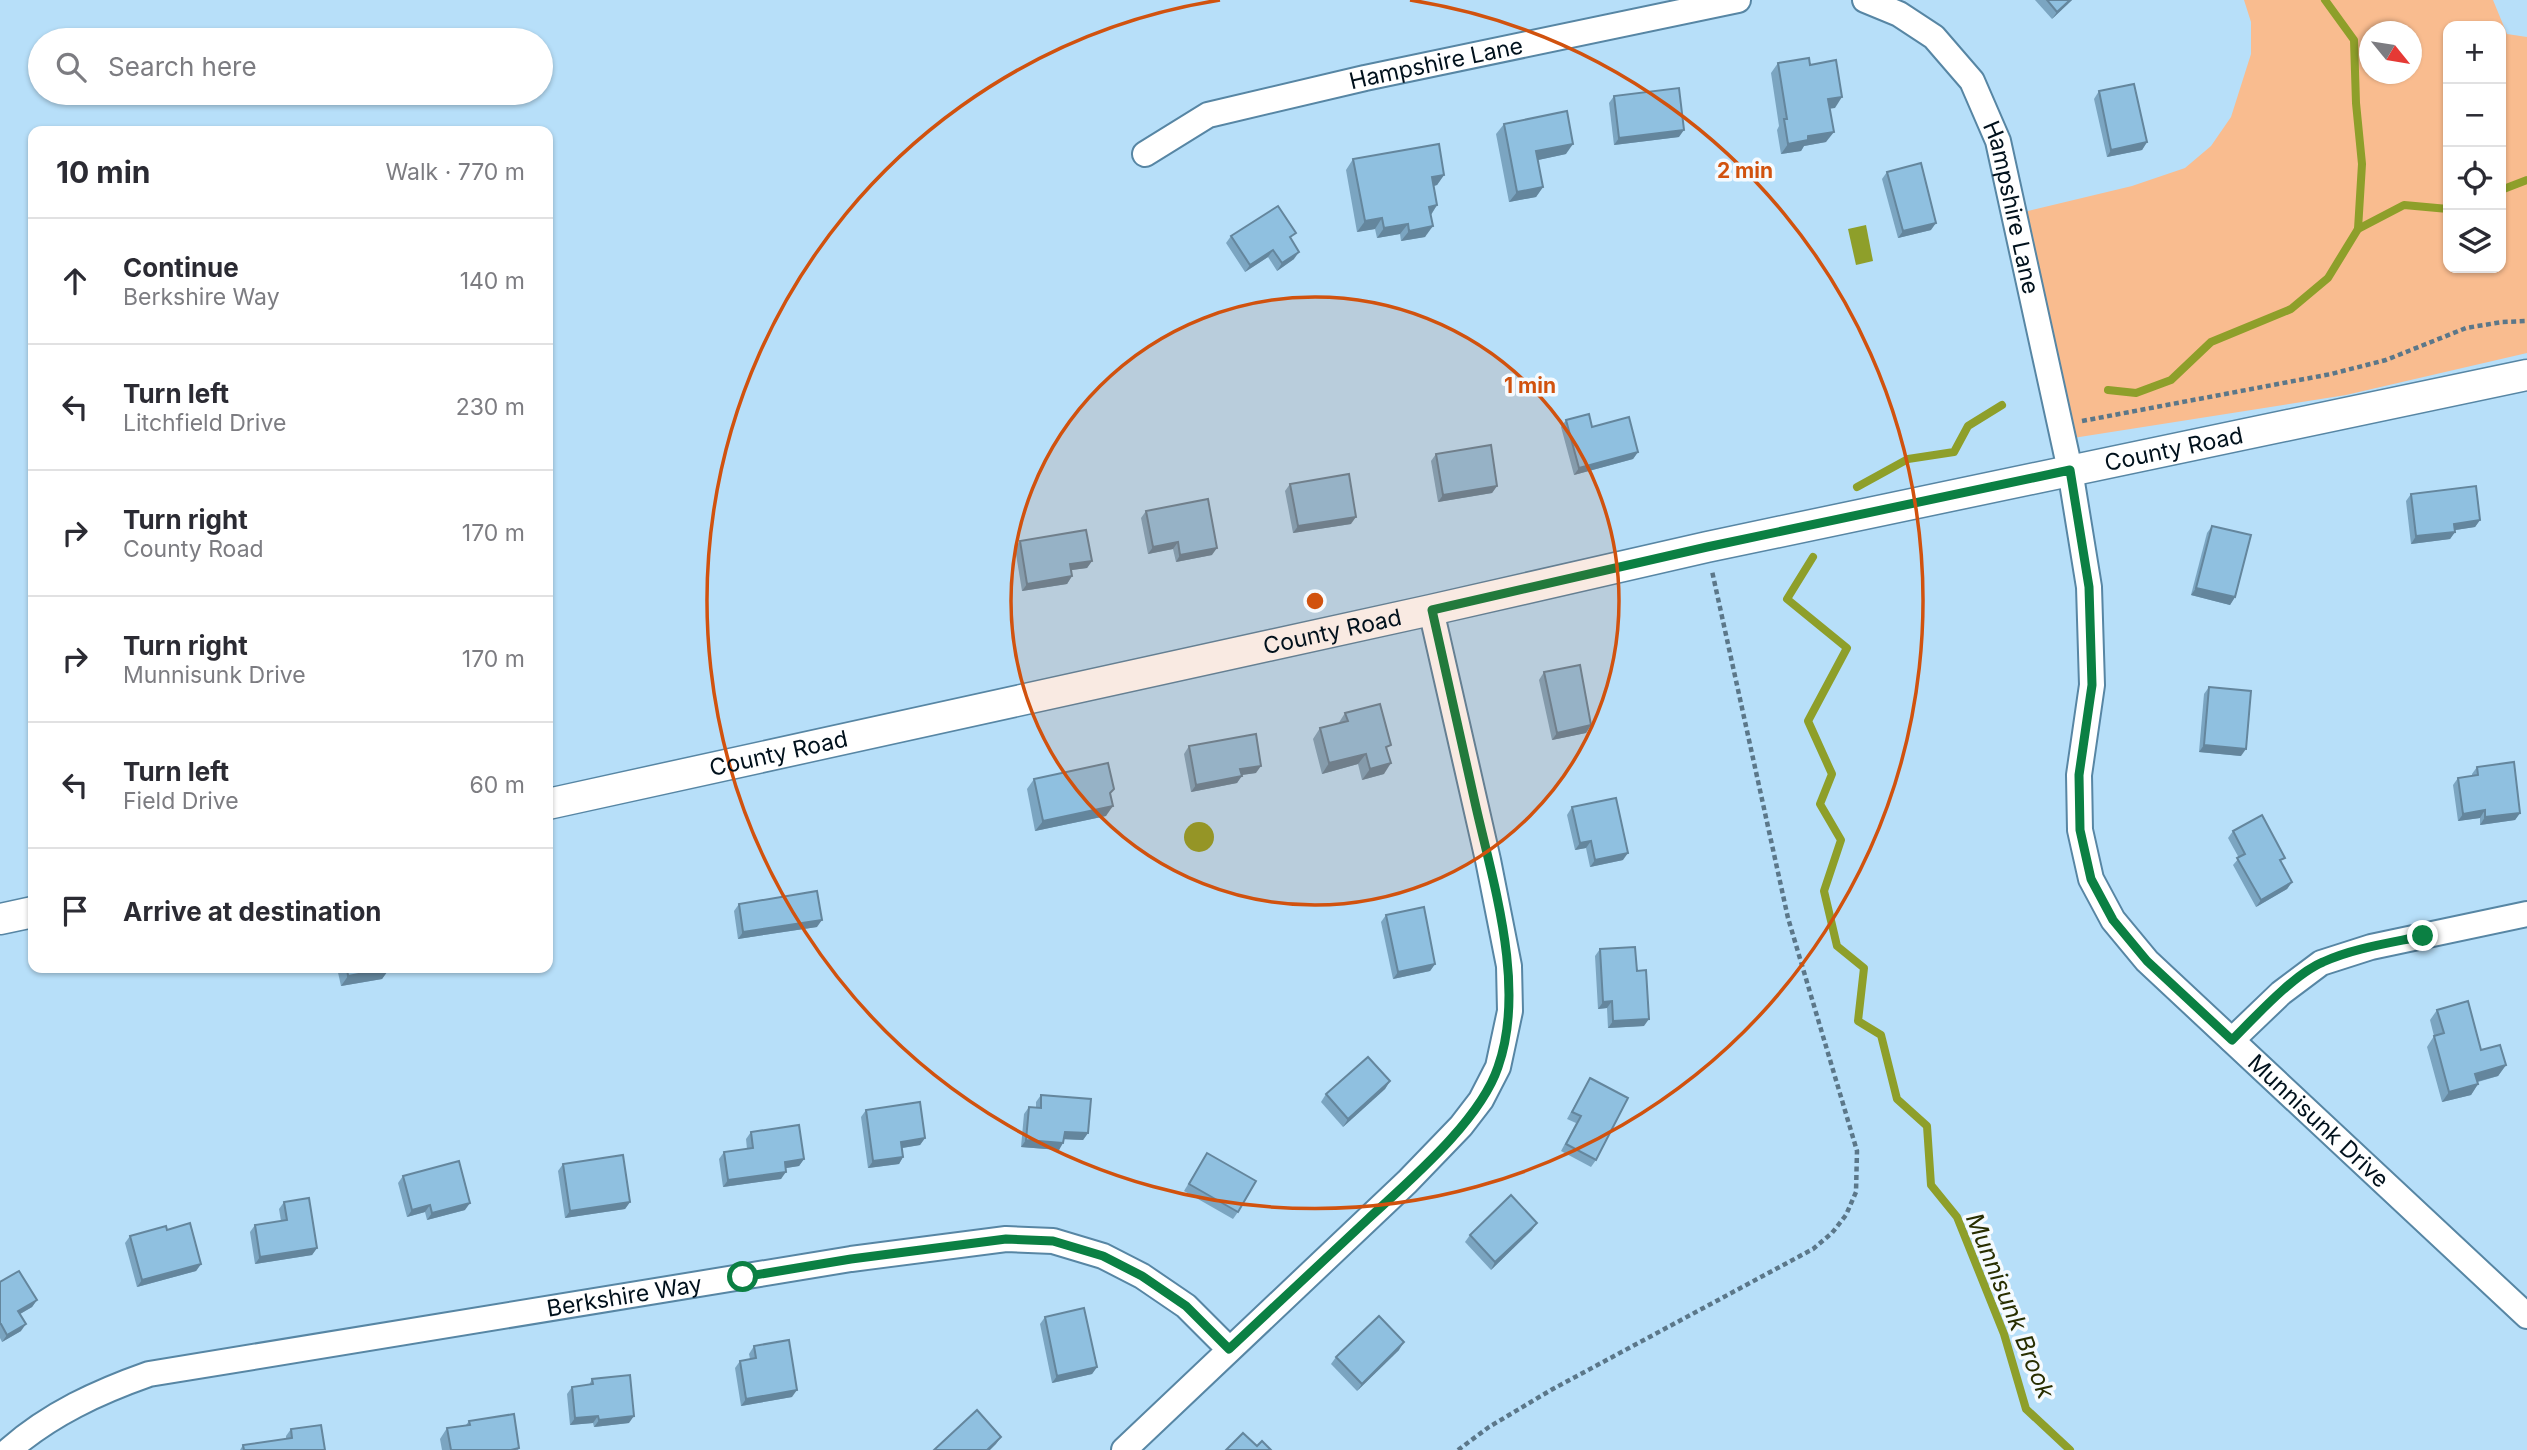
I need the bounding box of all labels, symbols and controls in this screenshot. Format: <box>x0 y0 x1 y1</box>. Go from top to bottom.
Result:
north arrow <box>2359 21 2422 84</box>
map controls <box>2443 21 2506 273</box>
button: + <box>2443 21 2506 84</box>
search box <box>28 28 553 105</box>
street label: Hampshire Lane <box>1346 31 1525 95</box>
icon: search <box>52 48 90 86</box>
text: Search here <box>108 51 257 82</box>
button: − <box>2443 84 2506 147</box>
street label: Hampshire Lane <box>1977 117 2045 297</box>
button: locate <box>2443 147 2506 210</box>
text: 10 min <box>56 154 150 190</box>
text: Walk · 770 m <box>386 158 525 186</box>
text: 2 min <box>1717 158 1773 183</box>
button: layers <box>2443 210 2506 273</box>
text: Continue <box>123 252 239 283</box>
icon: ahead <box>56 262 94 300</box>
text: 140 m <box>460 267 525 295</box>
text: Berkshire Way <box>123 283 280 311</box>
text: 1 min <box>1504 373 1556 398</box>
text: Turn left <box>123 378 229 409</box>
icon: left <box>56 388 94 426</box>
text: 230 m <box>456 393 525 421</box>
text: Litchfield Drive <box>123 409 286 437</box>
street label: County Road <box>2102 421 2245 477</box>
text: Turn right <box>123 504 248 535</box>
icon: right <box>56 514 94 552</box>
text: 170 m <box>462 519 525 547</box>
text: County Road <box>123 535 264 563</box>
centre of rings <box>1303 589 1327 613</box>
street label: County Road <box>1261 603 1404 660</box>
text: Turn right <box>123 630 248 661</box>
icon: right <box>56 640 94 678</box>
text: 170 m <box>462 645 525 673</box>
text: Munnisunk Drive <box>123 661 306 689</box>
street label: County Road <box>707 725 850 782</box>
text: Turn left <box>123 756 229 787</box>
icon: left <box>56 766 94 804</box>
text: 60 m <box>470 771 525 799</box>
text: Field Drive <box>123 787 239 815</box>
icon: arrive <box>56 892 94 930</box>
text: Arrive at destination <box>123 896 382 927</box>
route end <box>2407 920 2438 951</box>
street label: Munnisunk Drive <box>2242 1048 2395 1194</box>
water label: Munnisunk Brook <box>1960 1209 2061 1404</box>
route start <box>727 1261 758 1292</box>
street label: Berkshire Way <box>545 1270 704 1323</box>

